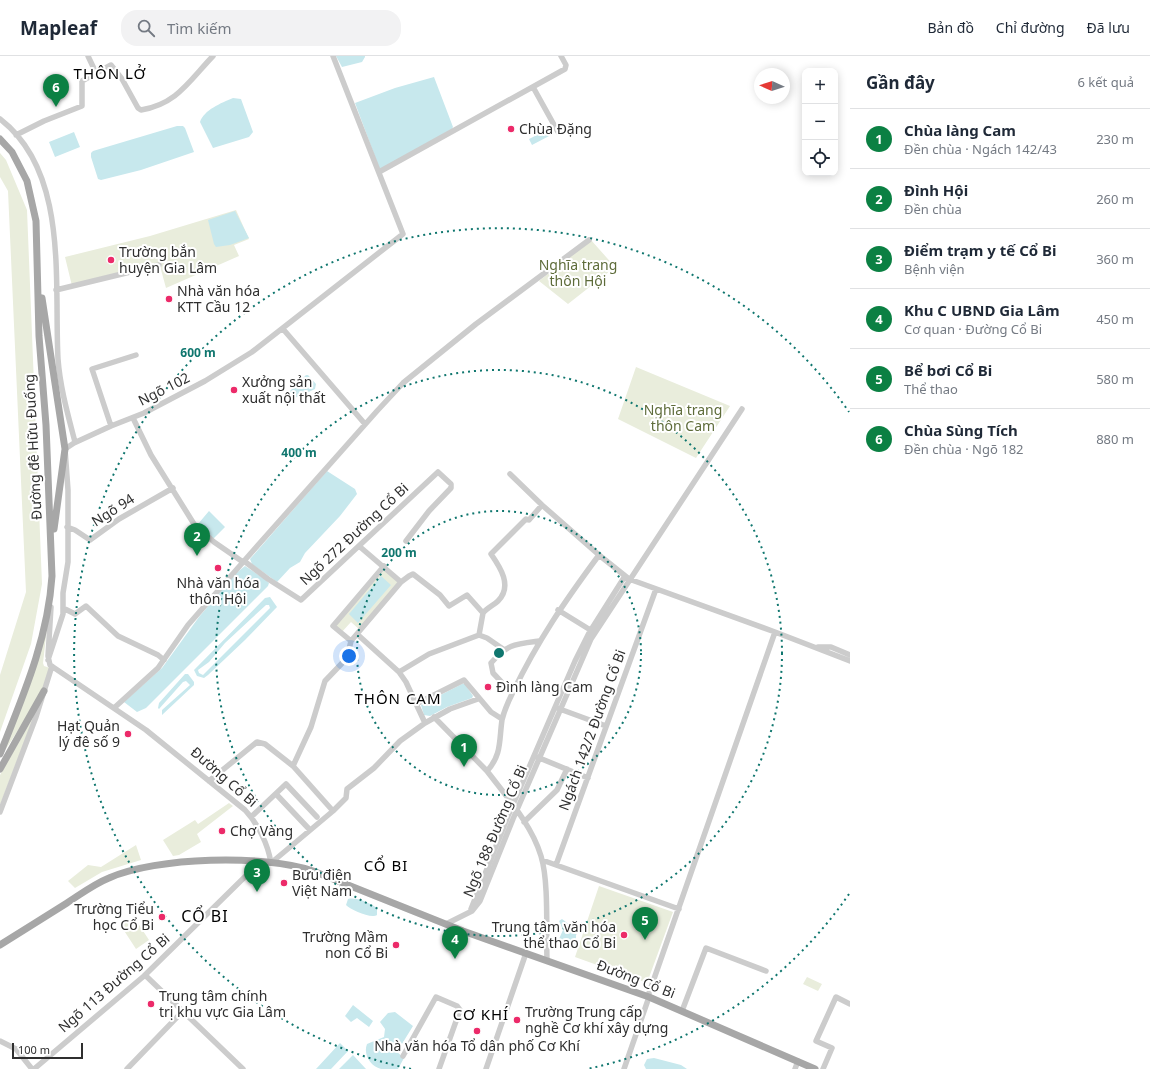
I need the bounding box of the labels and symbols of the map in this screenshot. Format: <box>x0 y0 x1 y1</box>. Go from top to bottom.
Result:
district label: THÔN LỞ <box>74 63 147 83</box>
north arrow <box>754 68 790 104</box>
pin: 6 <box>43 74 69 107</box>
place label: Chùa Đặng <box>519 119 592 138</box>
marker: Chùa Đặng <box>506 124 516 134</box>
place label: Trường bắn huyện Gia Lâm <box>119 242 217 277</box>
marker: Trường bắn huyện Gia Lâm <box>106 255 116 265</box>
park label: Nghĩa trang thôn Hội <box>539 255 617 290</box>
place label: Nhà văn hóa KTT Cầu 12 <box>177 281 260 316</box>
marker: Nhà văn hóa KTT Cầu 12 <box>164 294 174 304</box>
text: 600 m <box>180 344 216 361</box>
street label: Ngõ 102 <box>135 368 193 410</box>
place label: Xưởng sản xuất nội thất <box>242 372 326 407</box>
street label: Đường đê Hữu Đuống <box>19 374 46 520</box>
marker: Xưởng sản xuất nội thất <box>229 385 239 395</box>
park label: Nghĩa trang thôn Cam <box>644 400 722 435</box>
text: 400 m <box>281 444 317 461</box>
street label: Ngõ 272 Đường Cổ Bi <box>295 478 412 589</box>
street label: Ngõ 94 <box>88 489 138 530</box>
pin: 2 <box>184 523 210 556</box>
text: 200 m <box>381 544 417 561</box>
marker: Nhà văn hóa thôn Hội <box>213 563 223 573</box>
place label: Nhà văn hóa thôn Hội <box>176 573 260 608</box>
your location <box>339 646 359 666</box>
centre of rings <box>492 646 506 660</box>
street label: Ngách 142/2 Đường Cổ Bi <box>554 647 630 813</box>
place label: Đình làng Cam <box>496 677 593 696</box>
marker: Đình làng Cam <box>483 682 493 692</box>
district label: THÔN CAM <box>354 688 442 708</box>
place label: Hạt Quản lý đê số 9 <box>57 716 120 751</box>
marker: Hạt Quản lý đê số 9 <box>123 729 133 739</box>
pin: 1 <box>451 734 477 767</box>
street label: Đường Cổ Bi <box>187 742 262 811</box>
street label: Ngõ 188 Đường Cổ Bi <box>458 762 531 900</box>
place label: Chợ Vàng <box>230 821 293 840</box>
marker: Chợ Vàng <box>217 826 227 836</box>
district label: CỔ BI <box>364 855 408 875</box>
pin: 3 <box>244 859 270 892</box>
place label: Bưu điện Việt Nam <box>292 865 352 900</box>
marker: Bưu điện Việt Nam <box>279 878 289 888</box>
place label: Trường Tiểu học Cổ Bi <box>74 899 154 934</box>
district label: CỔ BI <box>181 905 229 927</box>
pin: 5 <box>632 907 658 940</box>
marker: Trường Tiểu học Cổ Bi <box>157 912 167 922</box>
place label: Trung tâm văn hóa thể thao Cổ Bi <box>492 917 616 952</box>
pin: 4 <box>442 926 468 959</box>
place label: Trường Mầm non Cổ Bi <box>303 927 388 962</box>
street label: Ngõ 113 Đường Cổ Bi <box>54 929 173 1036</box>
marker: Trung tâm văn hóa thể thao Cổ Bi <box>619 930 629 940</box>
marker: Trường Mầm non Cổ Bi <box>391 940 401 950</box>
street label: Đường Cổ Bi <box>594 955 678 1002</box>
place label: Trung tâm chính trị khu vực Gia Lâm <box>159 986 286 1021</box>
marker: Trung tâm chính trị khu vực Gia Lâm <box>146 999 156 1009</box>
place label: Trường Trung cấp nghề Cơ khí xây dựng <box>525 1002 668 1037</box>
district label: CƠ KHÍ <box>453 1004 509 1024</box>
marker: Trường Trung cấp nghề Cơ khí xây dựng <box>512 1015 522 1025</box>
marker: Nhà văn hóa Tổ dân phố Cơ Khí <box>472 1026 482 1036</box>
place label: Nhà văn hóa Tổ dân phố Cơ Khí <box>374 1036 580 1055</box>
scale bar <box>12 1041 83 1060</box>

